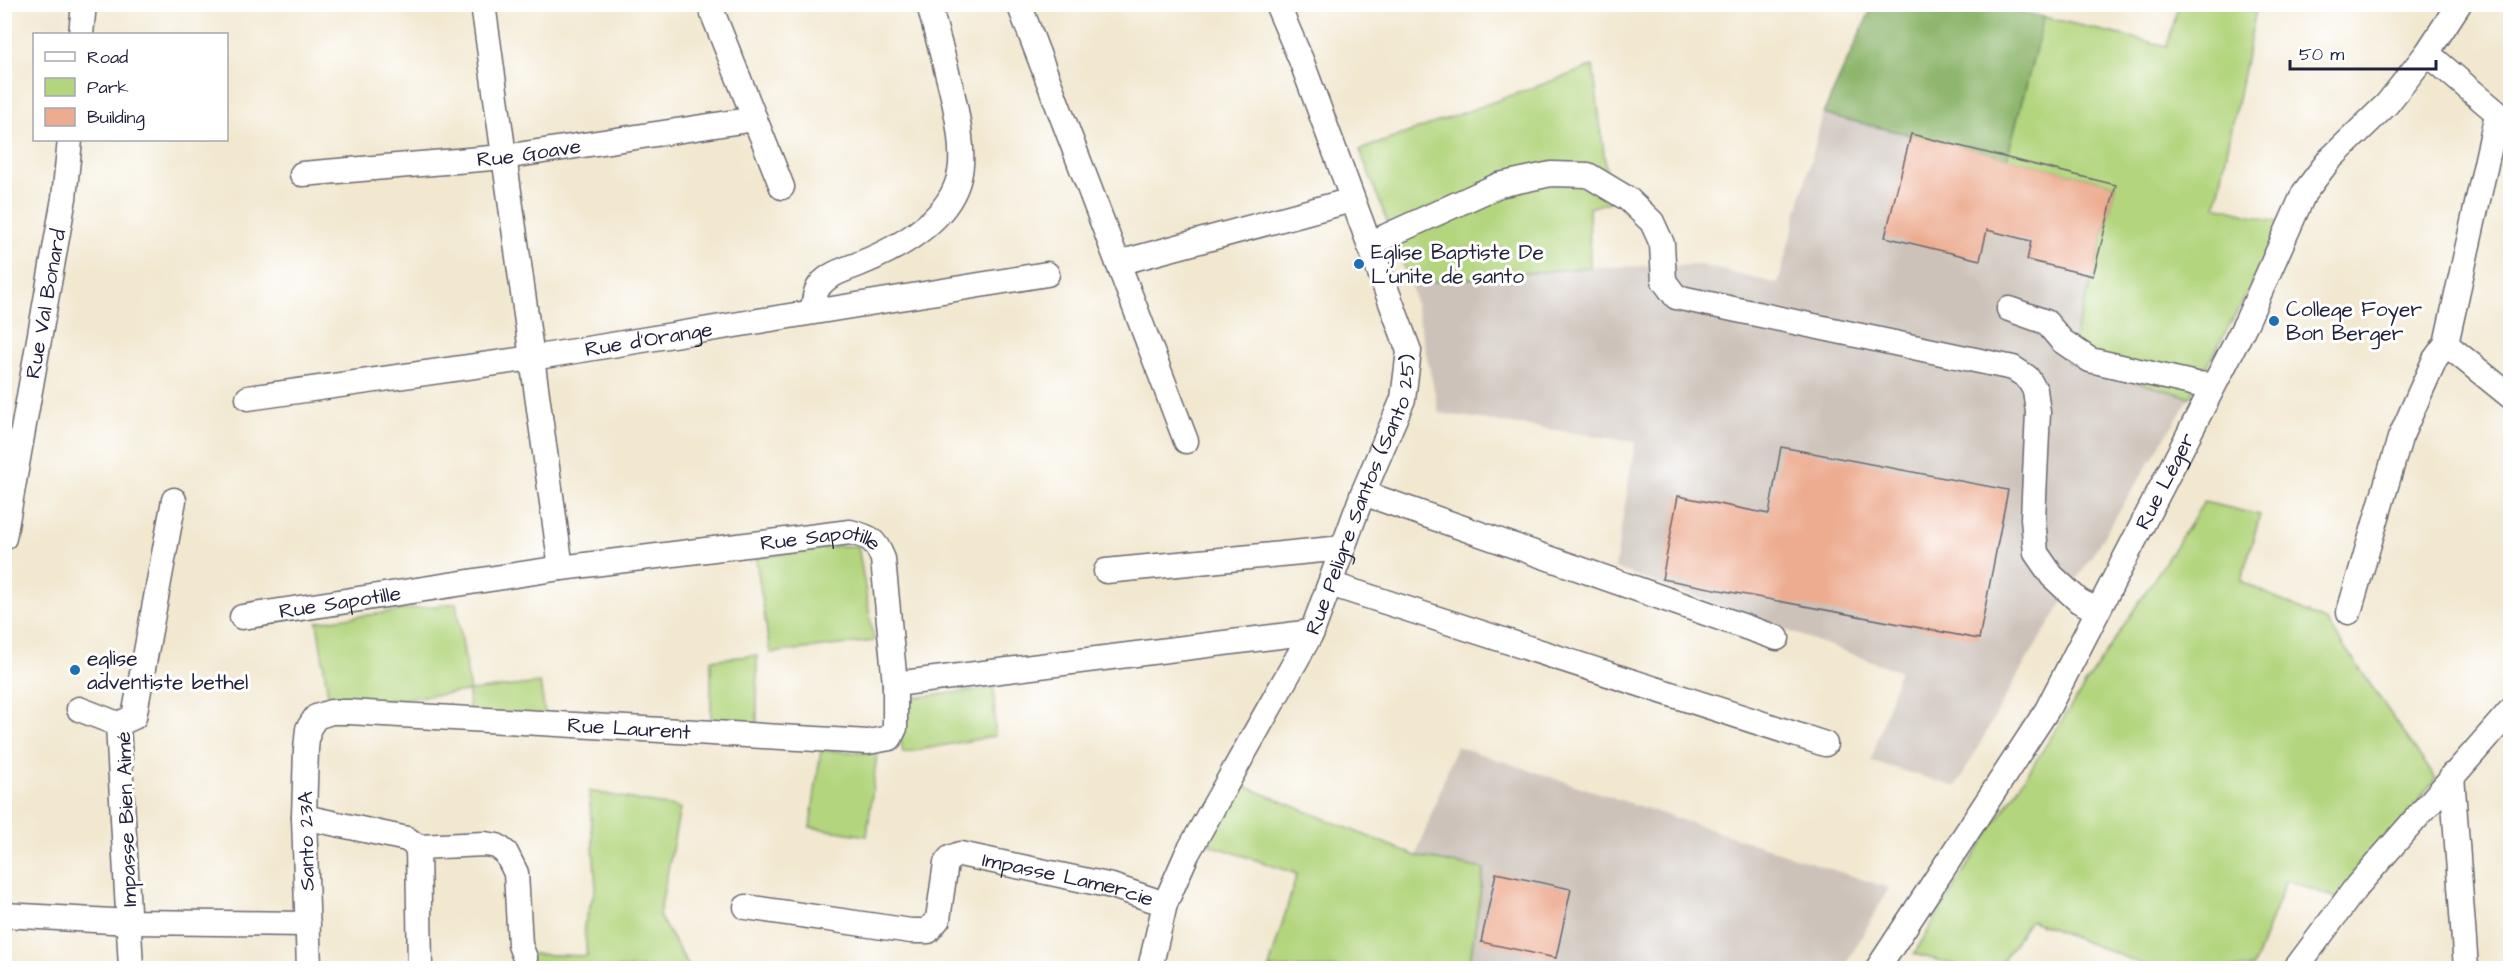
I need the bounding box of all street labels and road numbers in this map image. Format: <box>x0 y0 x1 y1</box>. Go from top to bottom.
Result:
street label: Rue Goave <box>476 132 583 174</box>
street label: Rue Val Bonard <box>18 226 73 381</box>
street label: Rue d'Orange <box>583 315 715 364</box>
street label: Rue Peligre Santos (Santo 25) <box>1298 353 1423 639</box>
street label: Rue Léger <box>2128 427 2202 535</box>
street label: Rue Sapotille <box>759 518 888 558</box>
street label: Rue Sapotille <box>277 579 403 626</box>
street label: Rue Laurent <box>567 711 692 747</box>
street label: Impasse Bien Aimé <box>109 731 145 907</box>
street label: Santo 23A <box>291 790 322 891</box>
street label: Impasse Lamercie <box>980 845 1157 914</box>

